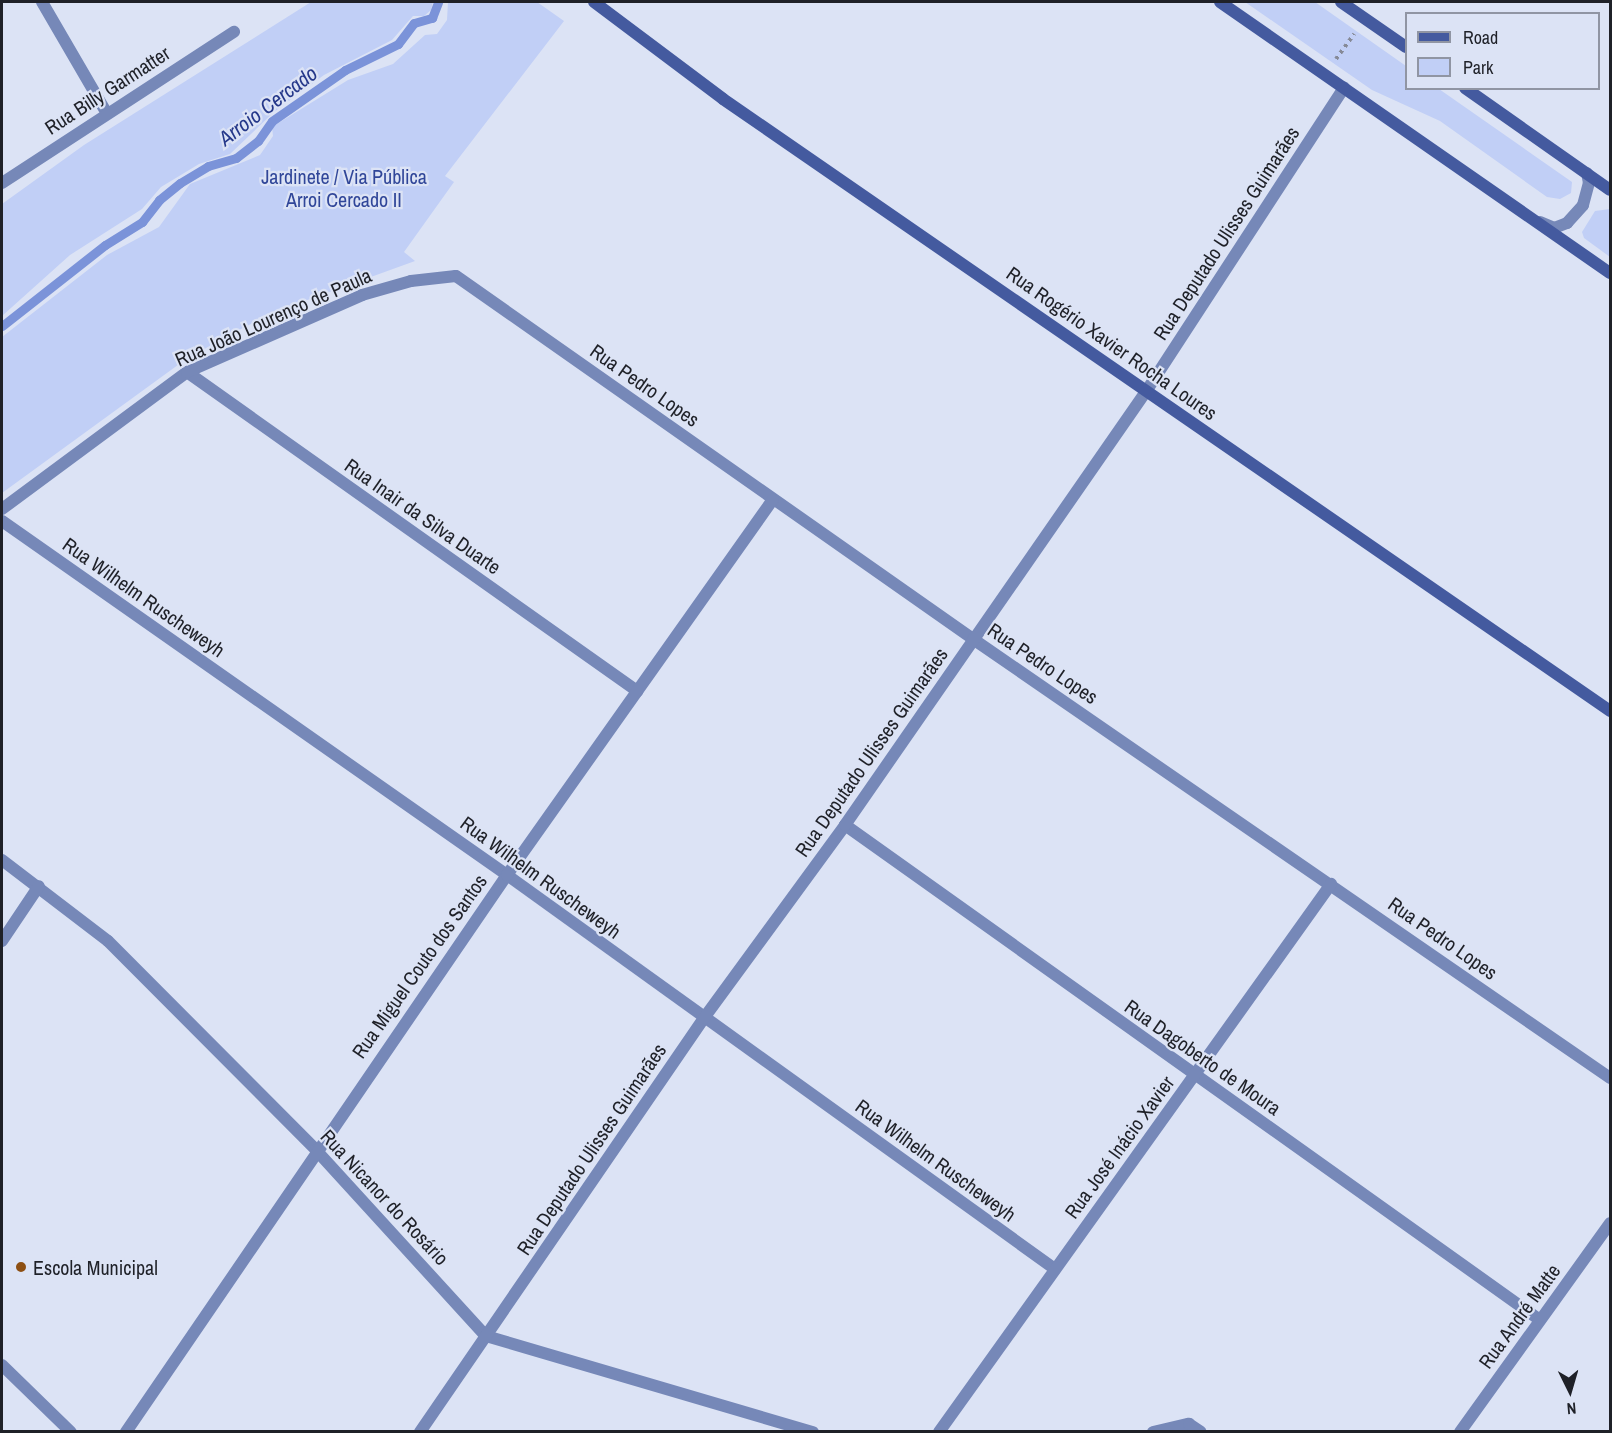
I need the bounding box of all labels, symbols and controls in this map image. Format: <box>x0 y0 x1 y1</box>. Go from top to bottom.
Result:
legend <box>1405 12 1600 90</box>
text: Road <box>1463 25 1498 50</box>
street label: Rua Billy Garmatter <box>40 41 174 139</box>
text: Park <box>1463 55 1493 80</box>
water label: Arroio Cercado <box>214 61 322 151</box>
street label: Rua Deputado Ulisses Guimarães <box>1148 122 1304 344</box>
park label: Jardinete / Via Pública Arroi Cercado II <box>261 165 427 212</box>
street label: Rua Rogério Xavier Rocha Loures <box>1002 261 1222 425</box>
street label: Rua João Lourenço de Paula <box>171 263 375 371</box>
street label: Rua Pedro Lopes <box>586 339 704 431</box>
street label: Rua Inair da Silva Duarte <box>340 453 506 579</box>
street label: Rua Wilhelm Ruscheweyh <box>58 532 230 662</box>
street label: Rua Pedro Lopes <box>983 617 1103 709</box>
street label: Rua Deputado Ulisses Guimarães <box>790 643 952 861</box>
street label: Rua Wilhelm Ruscheweyh <box>456 811 626 943</box>
street label: Rua Miguel Couto dos Santos <box>346 870 492 1062</box>
street label: Rua Pedro Lopes <box>1384 892 1502 984</box>
street label: Rua Dagoberto de Moura <box>1120 994 1286 1120</box>
street label: Rua Deputado Ulisses Guimarães <box>511 1039 671 1259</box>
street label: Rua José Inácio Xavier <box>1059 1071 1179 1223</box>
street label: Rua Wilhelm Ruscheweyh <box>851 1094 1021 1226</box>
street label: Rua Nicanor do Rosário <box>316 1124 454 1270</box>
place label: Escola Municipal <box>33 1255 158 1279</box>
street label: Rua André Matte <box>1473 1259 1565 1373</box>
marker: Escola Municipal <box>14 1260 28 1274</box>
north arrow <box>1540 1361 1600 1421</box>
text: N <box>1566 1398 1577 1420</box>

